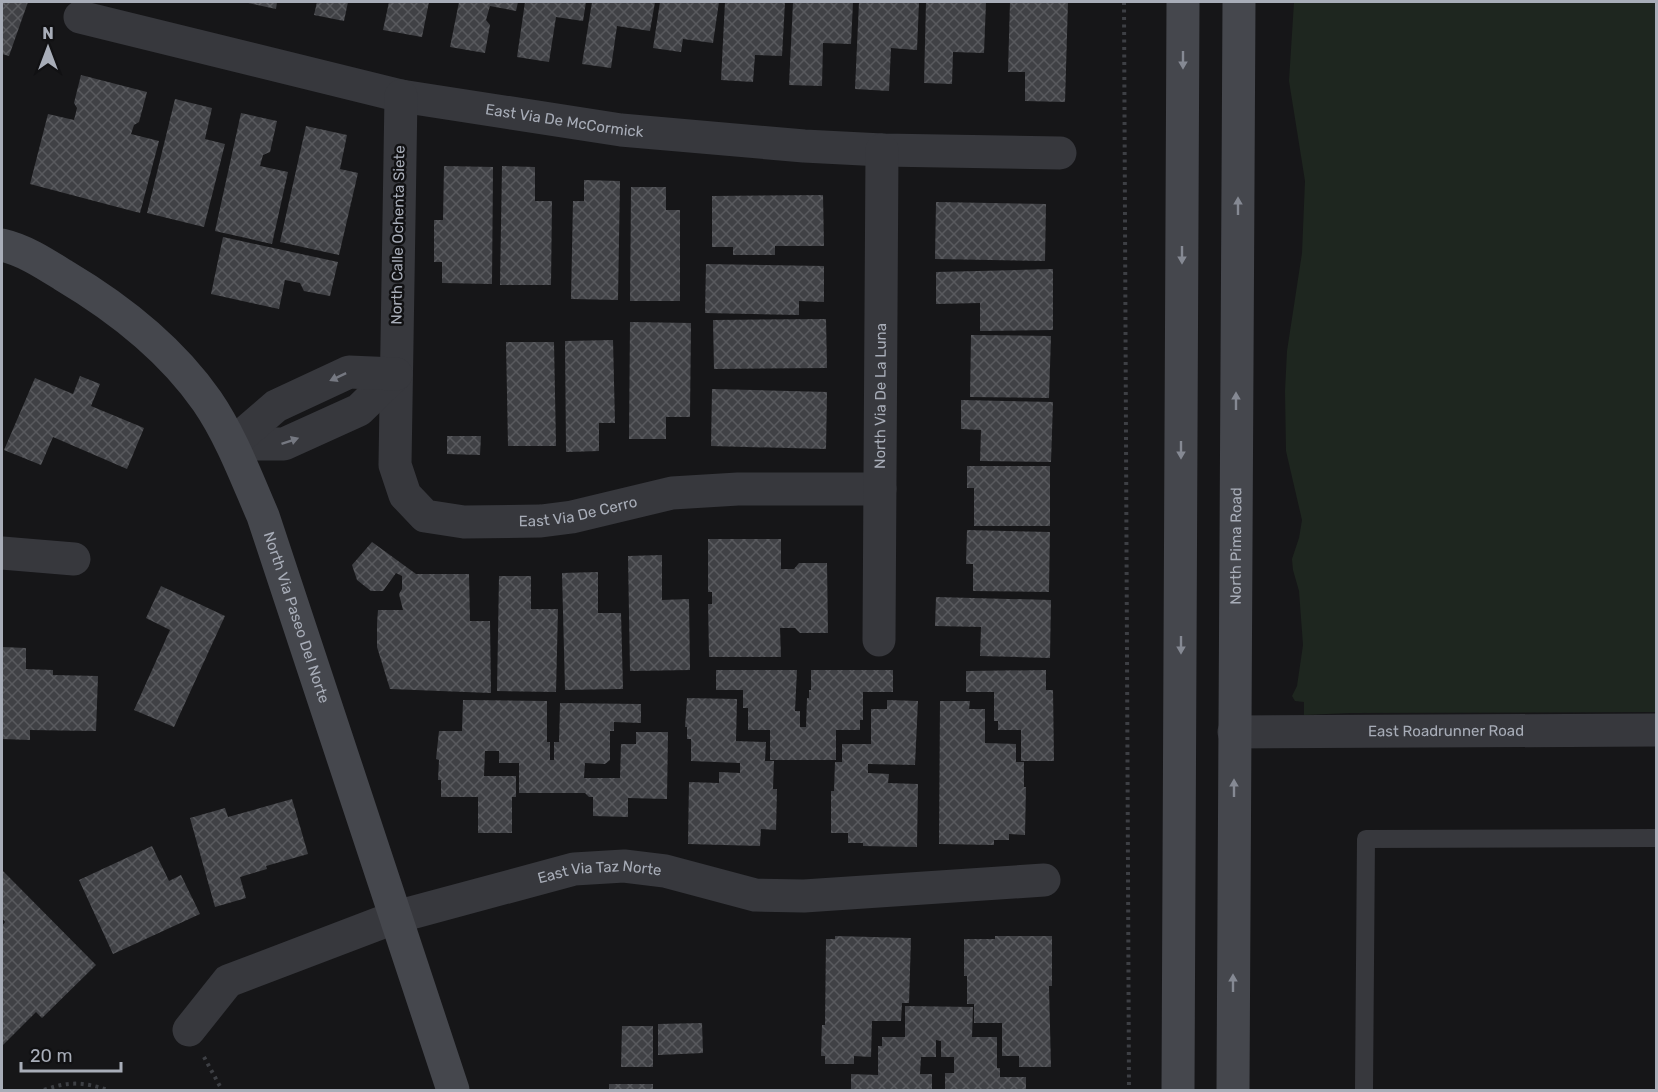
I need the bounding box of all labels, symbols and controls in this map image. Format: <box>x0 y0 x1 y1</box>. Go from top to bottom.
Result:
north arrow <box>18 18 78 78</box>
text: N <box>42 24 54 43</box>
one-way arrow <box>1178 50 1188 69</box>
street label: East Via De McCormick <box>484 100 645 141</box>
street label: North Calle Ochenta Siete <box>387 145 409 325</box>
one-way arrow <box>1233 196 1243 215</box>
one-way arrow <box>1177 245 1187 264</box>
street label: North Via De La Luna <box>871 323 890 469</box>
one-way arrow <box>330 372 347 381</box>
one-way arrow <box>1231 391 1241 410</box>
one-way arrow <box>281 435 299 445</box>
one-way arrow <box>1176 440 1186 459</box>
street label: North Pima Road <box>1227 487 1245 605</box>
street label: East Via De Cerro <box>519 493 639 530</box>
street label: North Via Paseo Del Norte <box>260 529 333 706</box>
one-way arrow <box>1176 635 1186 654</box>
street label: East Roadrunner Road <box>1368 722 1524 740</box>
one-way arrow <box>1229 779 1238 798</box>
street label: East Via Taz Norte <box>536 857 663 887</box>
one-way arrow <box>1228 974 1238 993</box>
scale bar <box>21 1035 122 1073</box>
text: 20 m <box>30 1045 72 1067</box>

